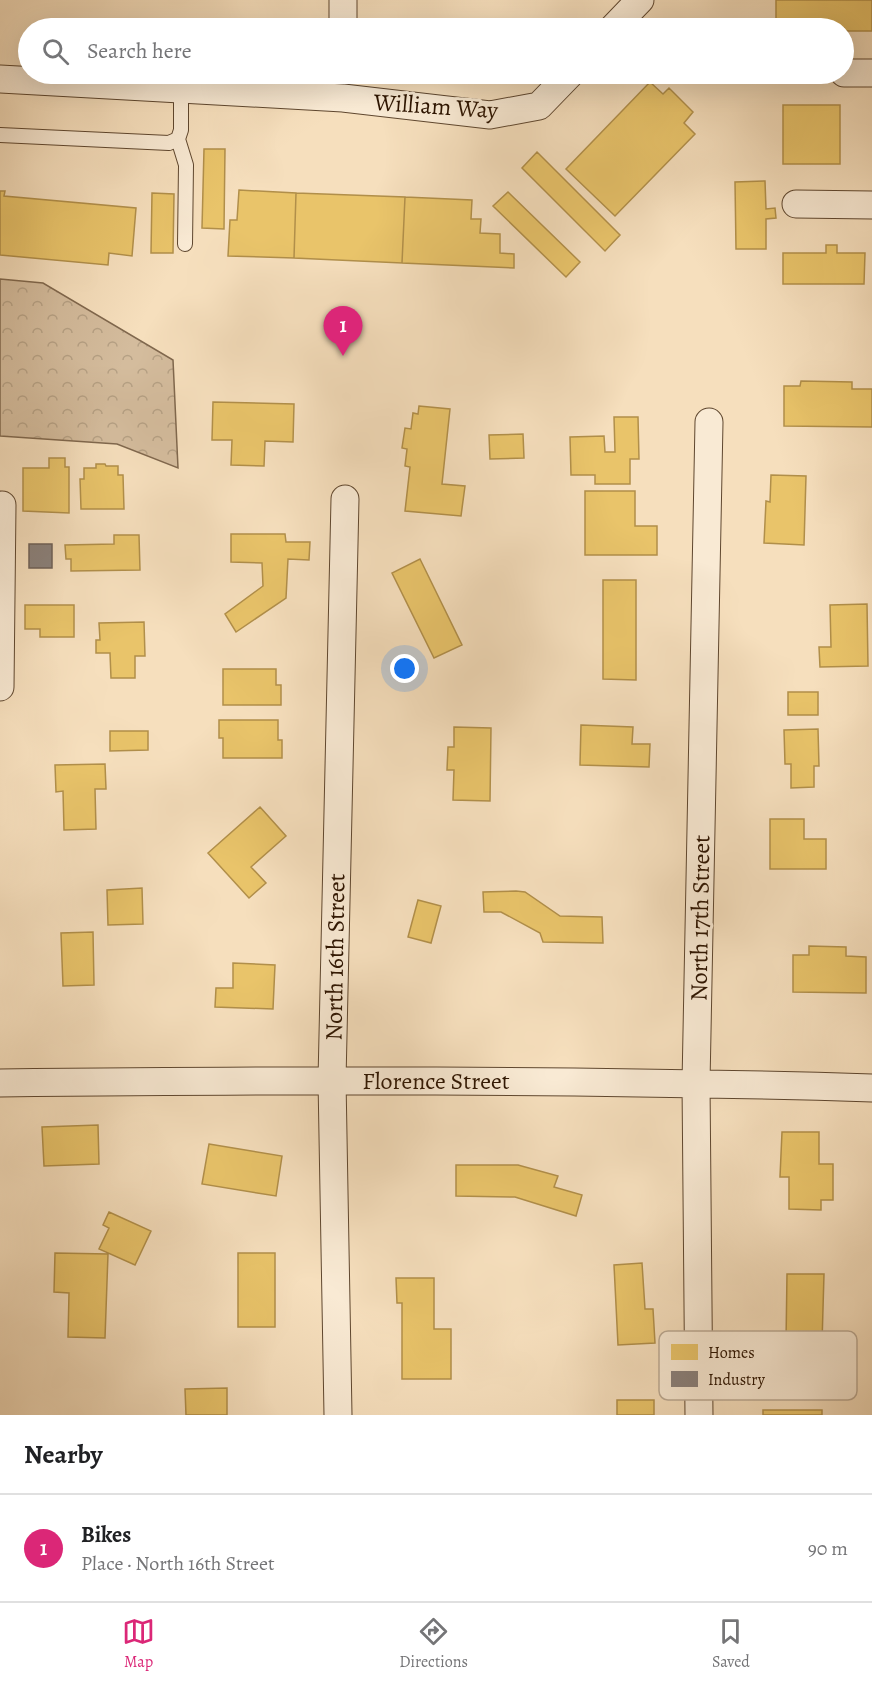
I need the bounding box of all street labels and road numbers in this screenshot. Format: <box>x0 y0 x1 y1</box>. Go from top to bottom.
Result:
street label: William Way <box>372 86 499 126</box>
street label: North 17th Street <box>683 835 717 1001</box>
street label: North 16th Street <box>318 873 352 1041</box>
street label: Florence Street <box>362 1065 510 1097</box>

